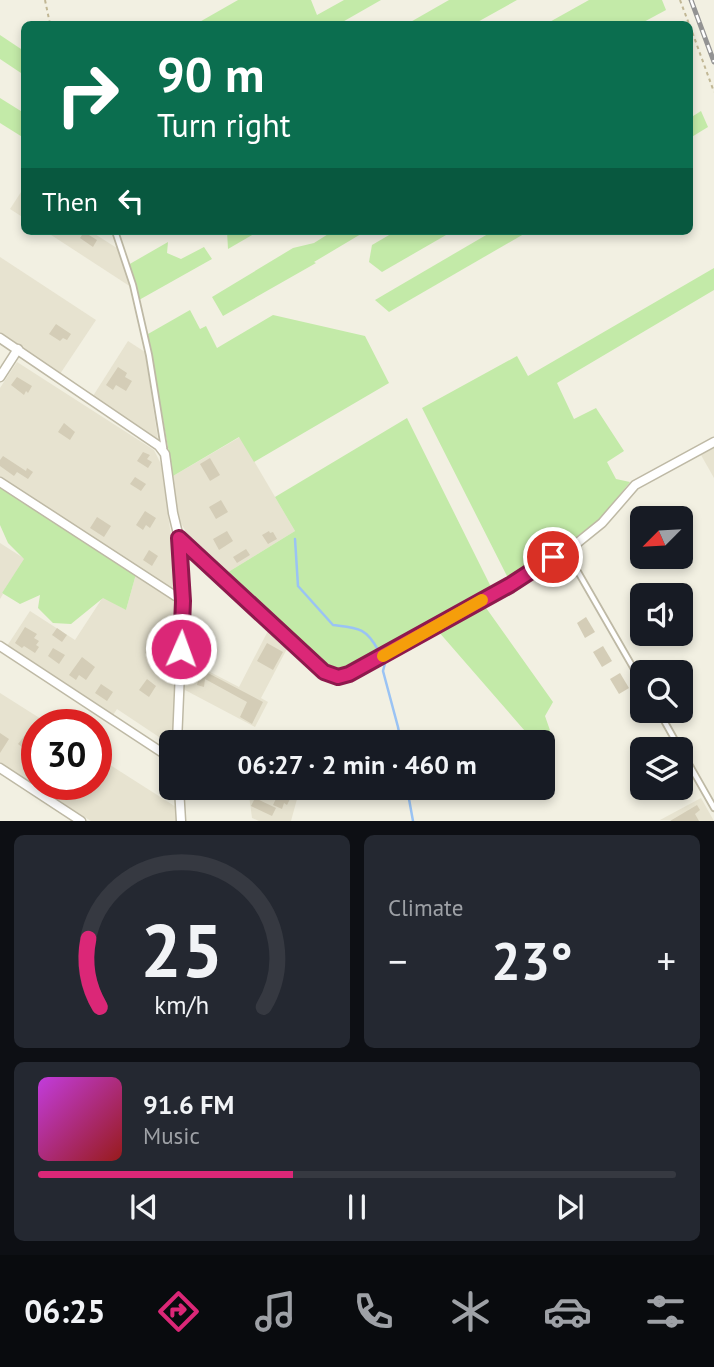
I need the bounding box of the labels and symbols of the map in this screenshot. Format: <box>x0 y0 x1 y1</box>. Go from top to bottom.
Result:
north arrow <box>630 506 693 569</box>
pin <box>523 527 583 587</box>
position arrow <box>144 612 218 686</box>
speed limit sign: 30 <box>21 709 112 800</box>

